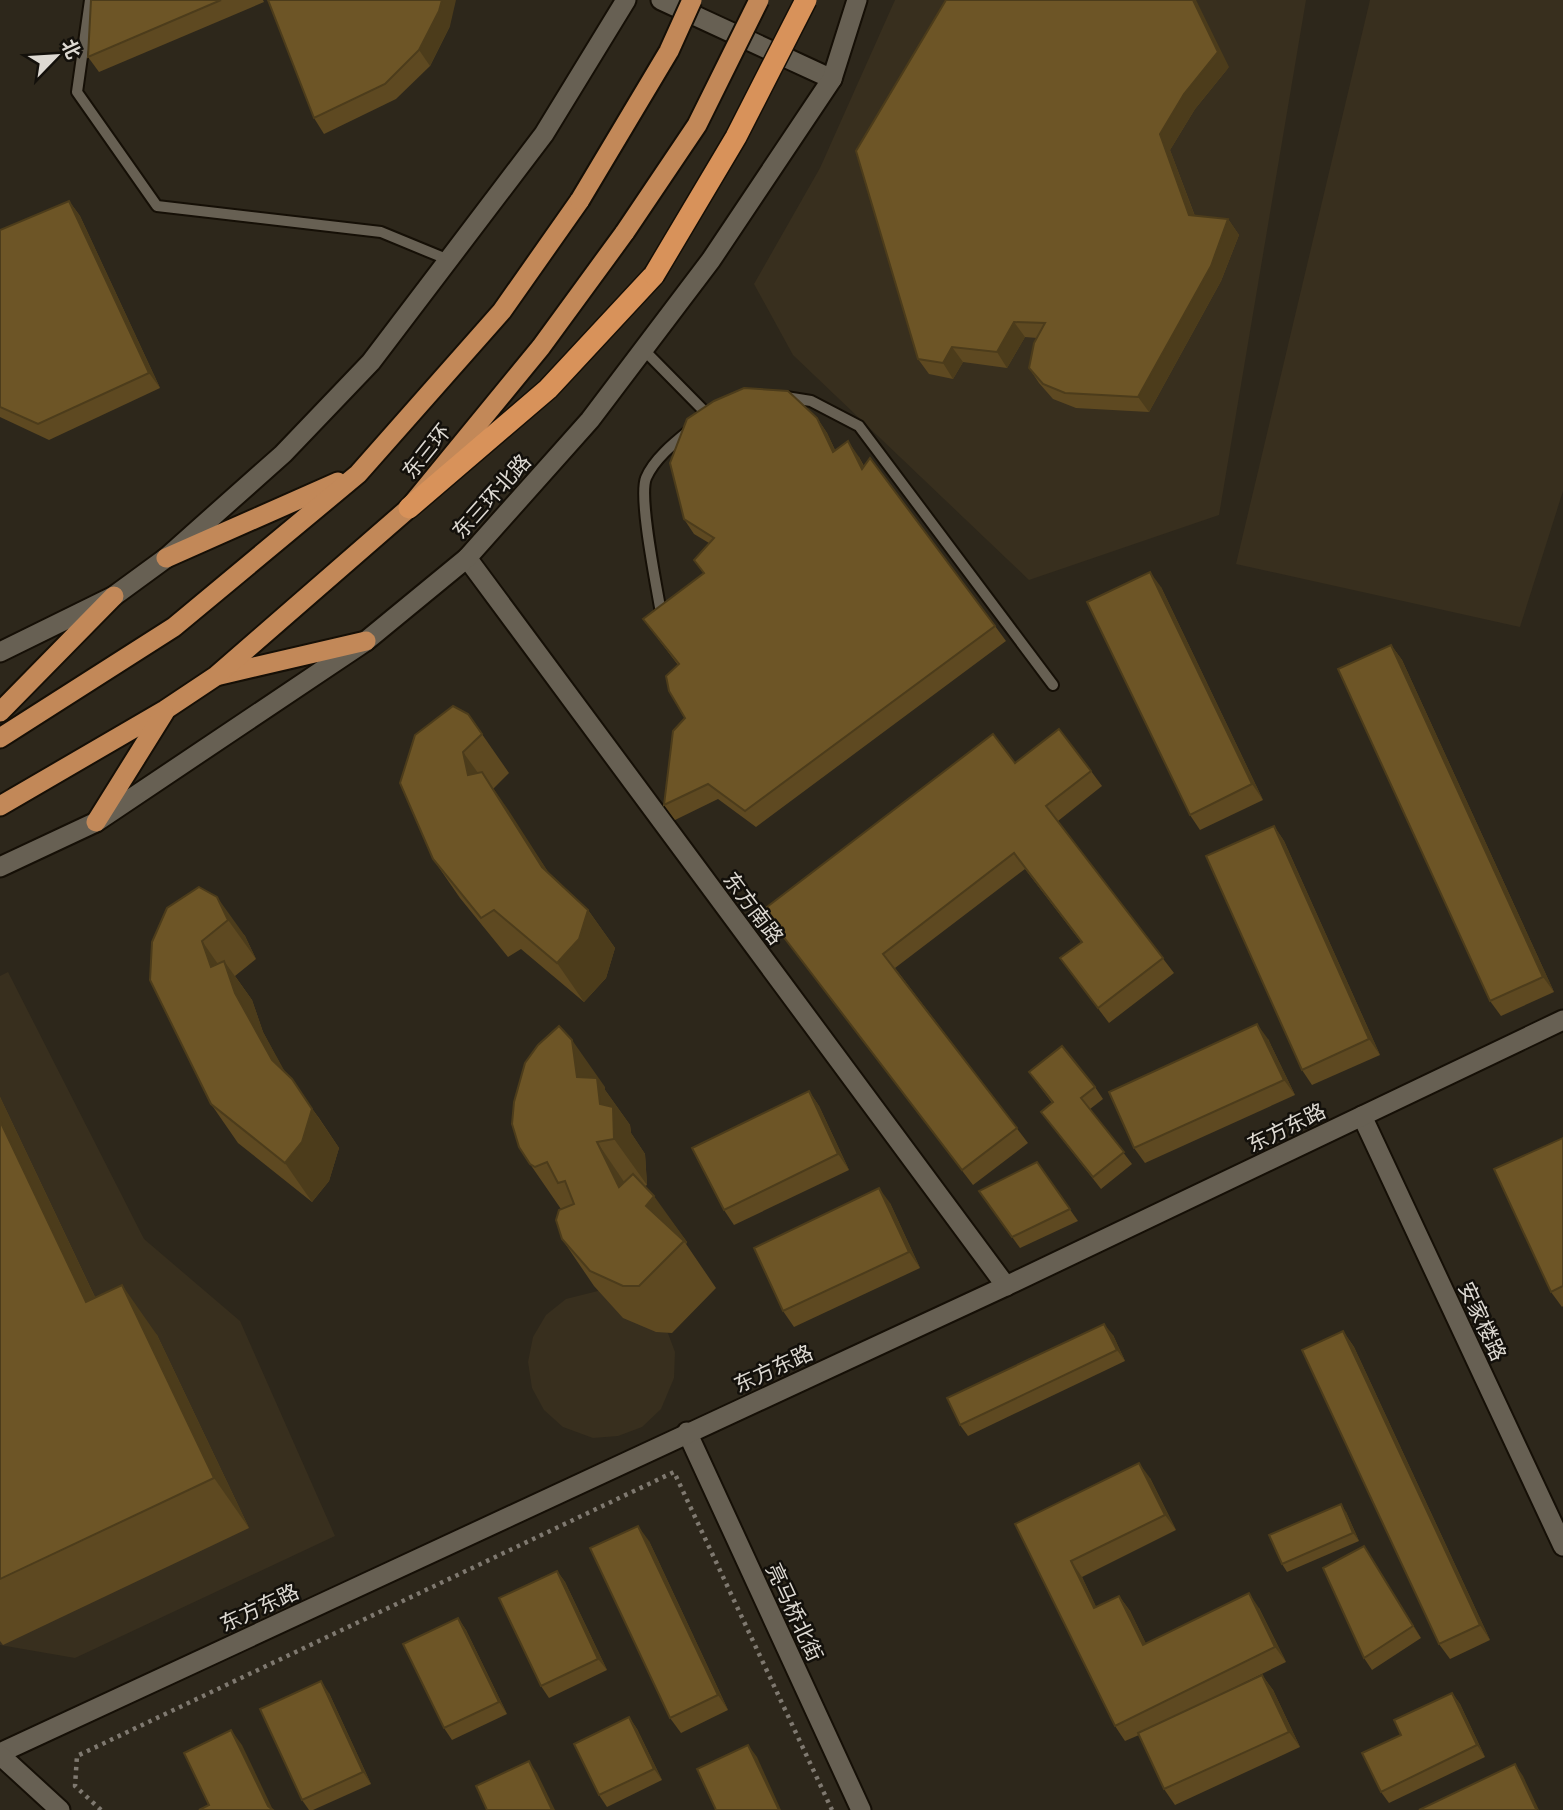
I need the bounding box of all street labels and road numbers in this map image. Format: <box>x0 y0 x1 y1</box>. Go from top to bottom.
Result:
street label: 东三环 <box>395 418 457 484</box>
street label: 东三环北路 <box>445 448 537 544</box>
street label: 东方南路 <box>718 866 790 950</box>
street label: 东方东路 <box>1242 1096 1330 1158</box>
street label: 安家楼路 <box>1453 1277 1513 1365</box>
street label: 东方东路 <box>729 1338 817 1398</box>
street label: 亮马桥北街 <box>760 1559 830 1665</box>
street label: 东方东路 <box>215 1577 303 1637</box>

